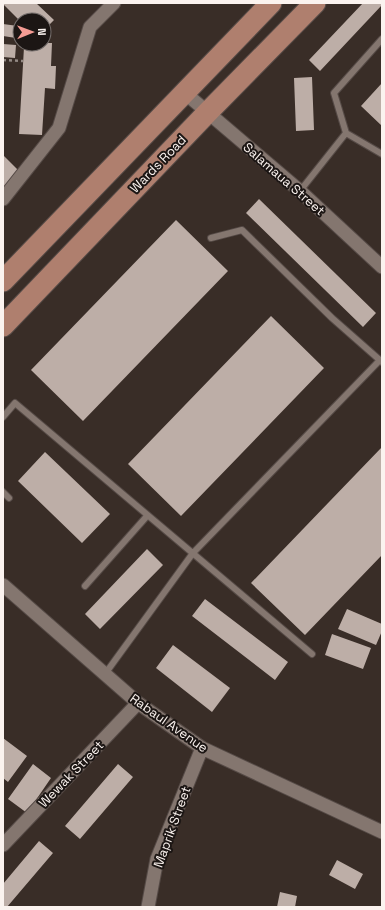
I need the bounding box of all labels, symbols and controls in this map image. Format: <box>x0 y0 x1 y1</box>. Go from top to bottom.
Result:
north arrow <box>12 12 52 52</box>
text: N <box>35 28 49 36</box>
street label: Wards Road <box>126 132 190 196</box>
street label: Salamaua Street <box>240 139 328 219</box>
street label: Rabaul Avenue <box>127 690 211 756</box>
street label: Wewak Street <box>35 737 107 811</box>
street label: Maprik Street <box>149 784 195 870</box>

